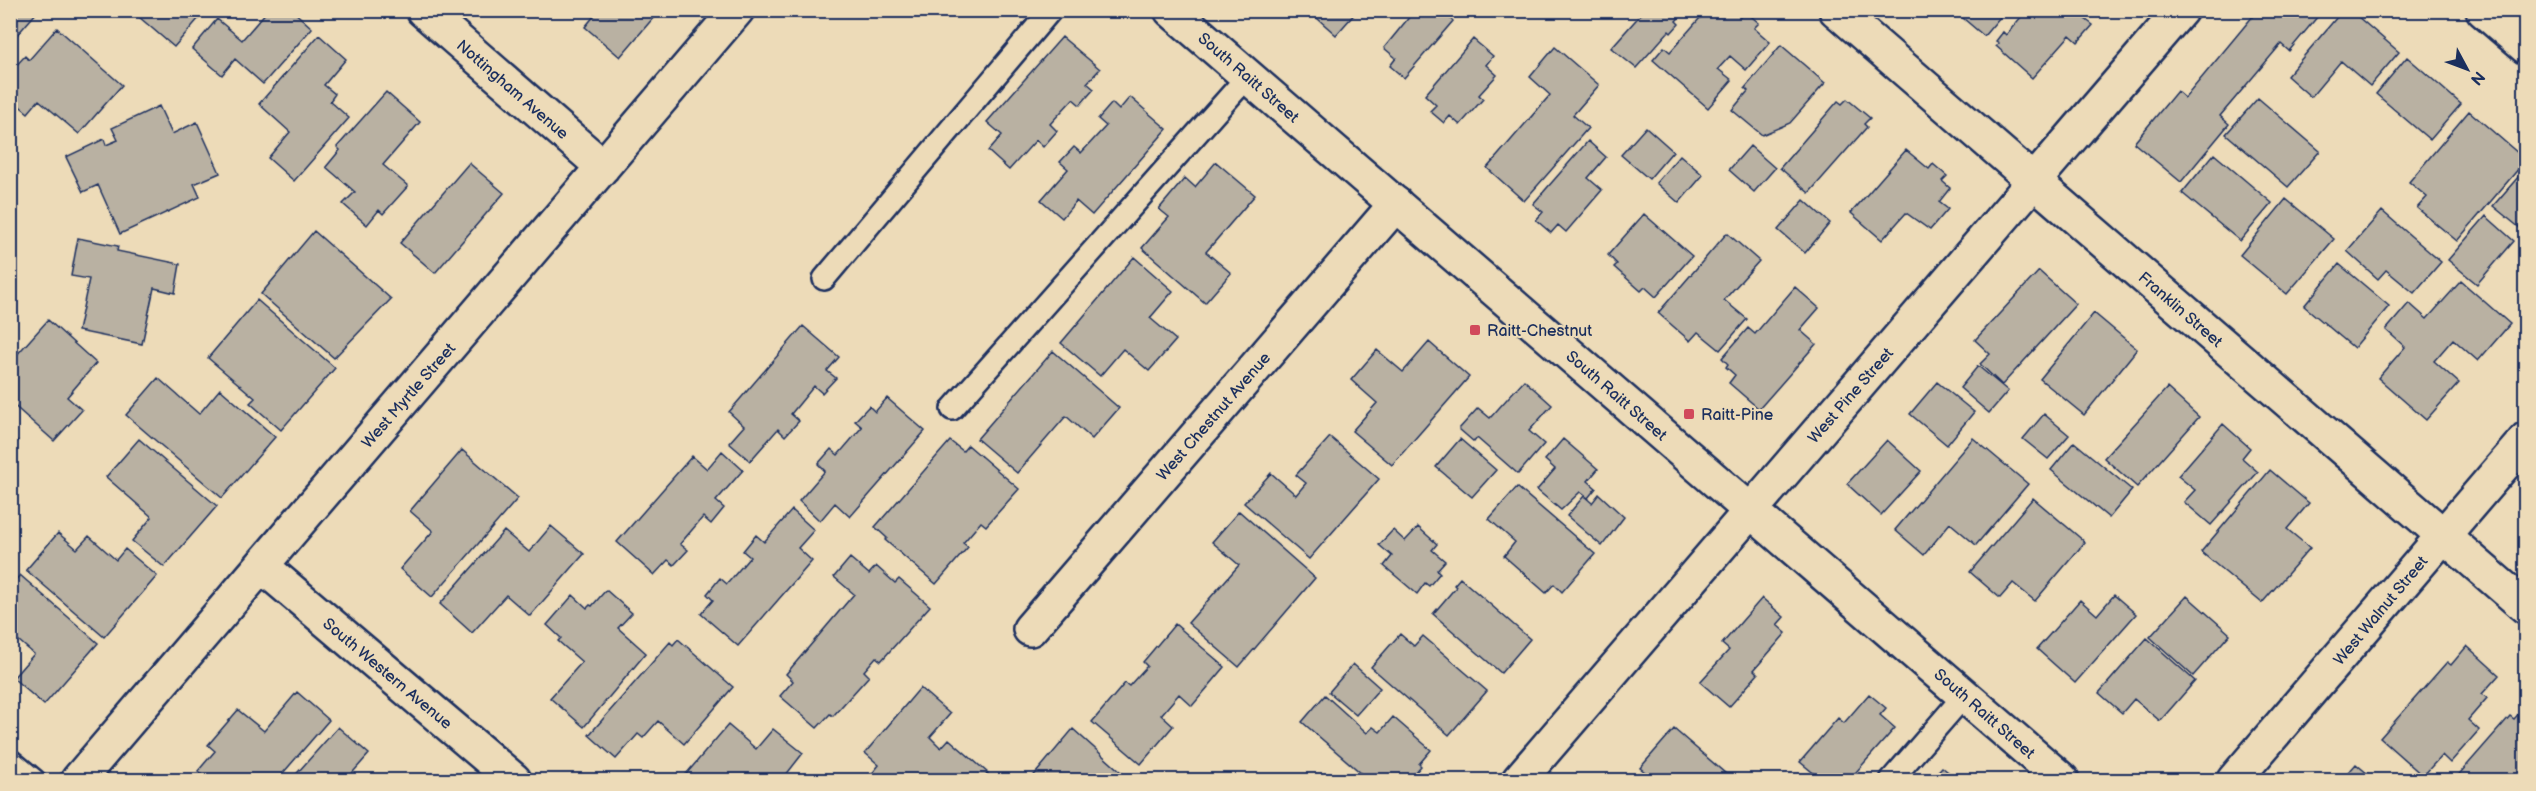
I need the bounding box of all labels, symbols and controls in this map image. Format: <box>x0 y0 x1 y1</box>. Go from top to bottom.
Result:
street label: South Raitt Street <box>1194 29 1302 127</box>
street label: Nottingham Avenue <box>452 36 572 144</box>
north arrow <box>2437 39 2497 99</box>
text: N <box>2466 67 2488 89</box>
street label: Franklin Street <box>2134 268 2226 352</box>
place label: Raitt-Chestnut <box>1487 322 1592 341</box>
marker: Raitt-Chestnut <box>1468 323 1482 337</box>
street label: West Myrtle Street <box>358 339 460 452</box>
street label: West Pine Street <box>1804 344 1898 448</box>
street label: South Raitt Street <box>1562 347 1670 445</box>
street label: West Chestnut Avenue <box>1153 349 1275 485</box>
place label: Raitt-Pine <box>1701 406 1774 425</box>
marker: Raitt-Pine <box>1682 407 1696 421</box>
street label: West Walnut Street <box>2330 552 2432 669</box>
street label: South Western Avenue <box>319 615 456 734</box>
street label: South Raitt Street <box>1930 665 2038 763</box>

